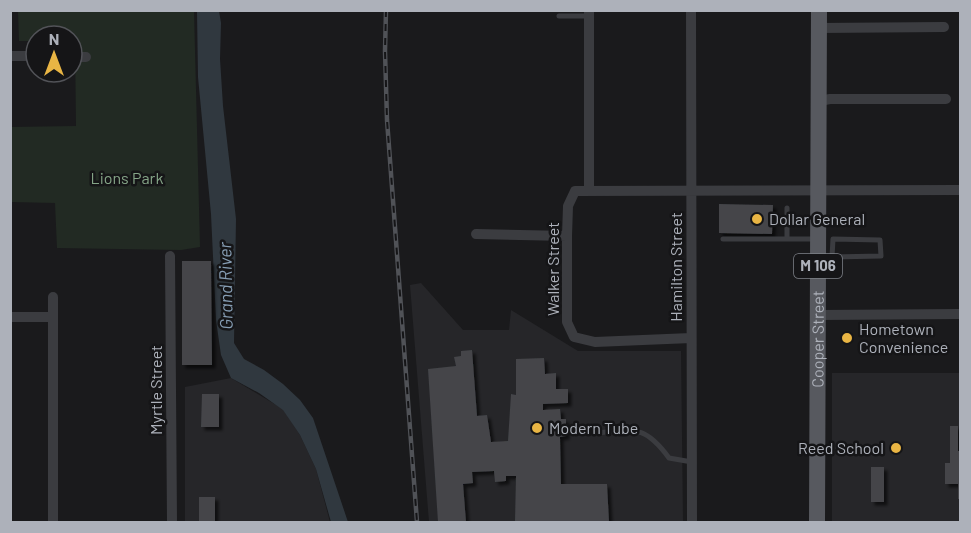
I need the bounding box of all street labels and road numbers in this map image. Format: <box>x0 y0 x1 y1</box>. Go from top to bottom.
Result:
street label: Hamilton Street <box>666 212 685 322</box>
street label: Walker Street <box>543 222 562 316</box>
road number: M 106 <box>794 254 842 278</box>
street label: Cooper Street <box>808 290 827 388</box>
street label: Myrtle Street <box>146 345 165 435</box>

